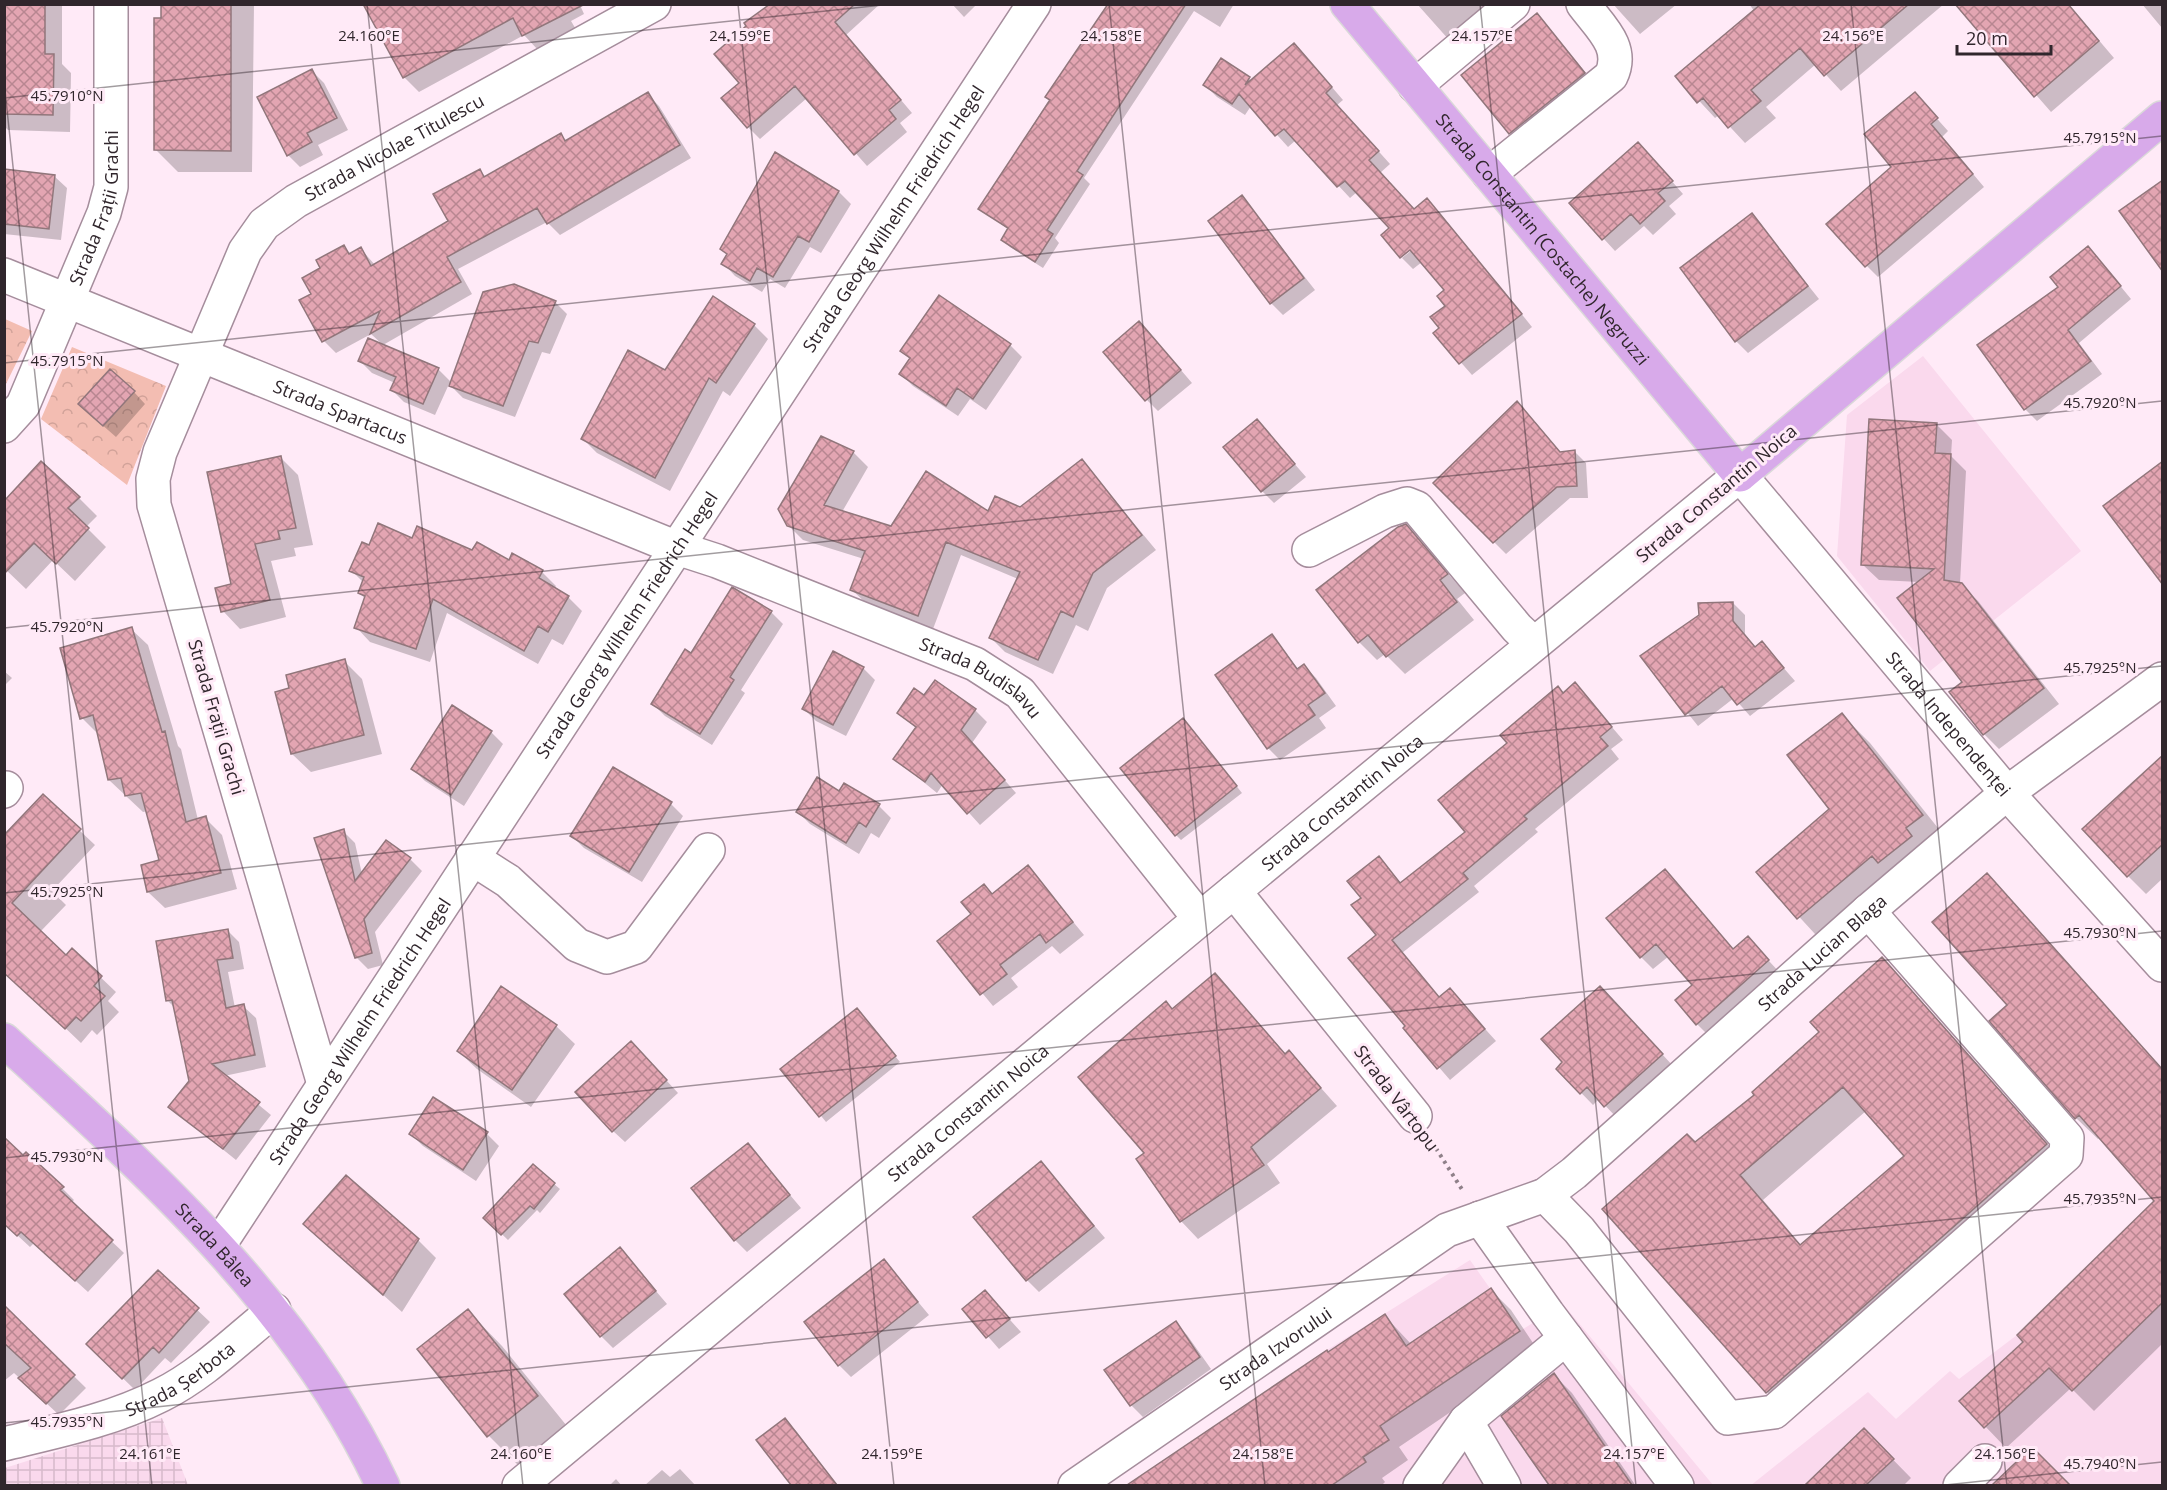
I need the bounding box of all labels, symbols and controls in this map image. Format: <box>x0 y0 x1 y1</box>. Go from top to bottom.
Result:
scale bar <box>1957 18 2052 56</box>
text: 24.160°E <box>338 25 400 45</box>
text: 24.159°E <box>709 25 771 45</box>
text: 24.158°E <box>1080 25 1142 45</box>
text: 24.157°E <box>1451 25 1513 45</box>
text: 24.156°E <box>1822 25 1884 45</box>
text: 20 m <box>1966 26 2008 50</box>
street label: Strada Georg Wilhelm Friedrich Hegel <box>797 81 989 357</box>
text: 45.7910°N <box>30 85 104 105</box>
street label: Strada Nicolae Titulescu <box>300 88 488 206</box>
street label: Strada Constantin (Costache) Negruzzi <box>1431 108 1655 370</box>
text: 45.7915°N <box>2063 127 2137 147</box>
street label: Strada Frații Grachi <box>63 130 123 289</box>
text: 45.7915°N <box>30 350 104 370</box>
street label: Strada Spartacus <box>270 374 411 449</box>
text: 45.7920°N <box>2063 392 2137 412</box>
street label: Strada Constantin Noica <box>1631 419 1801 567</box>
street label: Strada Georg Wilhelm Friedrich Hegel <box>530 487 723 763</box>
text: 45.7920°N <box>30 616 104 636</box>
street label: Strada Budislavu <box>916 631 1047 723</box>
street label: Strada Frații Grachi <box>183 636 251 798</box>
street label: Strada Independenței <box>1881 646 2017 801</box>
text: 45.7925°N <box>2063 657 2137 677</box>
street label: Strada Constantin Noica <box>1256 729 1428 876</box>
text: 45.7925°N <box>30 881 104 901</box>
street label: Strada Lucian Blaga <box>1752 889 1891 1016</box>
street label: Strada Georg Wilhelm Friedrich Hegel <box>263 893 456 1169</box>
text: 45.7930°N <box>2063 922 2137 942</box>
street label: Strada Constantin Noica <box>882 1038 1053 1186</box>
street label: Strada Vârtopu <box>1349 1040 1445 1156</box>
text: 45.7930°N <box>30 1146 104 1166</box>
text: 45.7935°N <box>2063 1188 2137 1208</box>
street label: Strada Bâlea <box>171 1197 260 1292</box>
street label: Strada Izvorului <box>1214 1301 1336 1395</box>
street label: Strada Șerbota <box>121 1336 240 1422</box>
text: 45.7935°N <box>30 1411 104 1431</box>
text: 24.161°E <box>119 1443 181 1463</box>
text: 24.160°E <box>490 1443 552 1463</box>
text: 24.159°E <box>861 1443 923 1463</box>
text: 24.158°E <box>1232 1443 1294 1463</box>
text: 24.157°E <box>1603 1443 1665 1463</box>
text: 24.156°E <box>1974 1443 2036 1463</box>
text: 45.7940°N <box>2063 1453 2137 1473</box>

